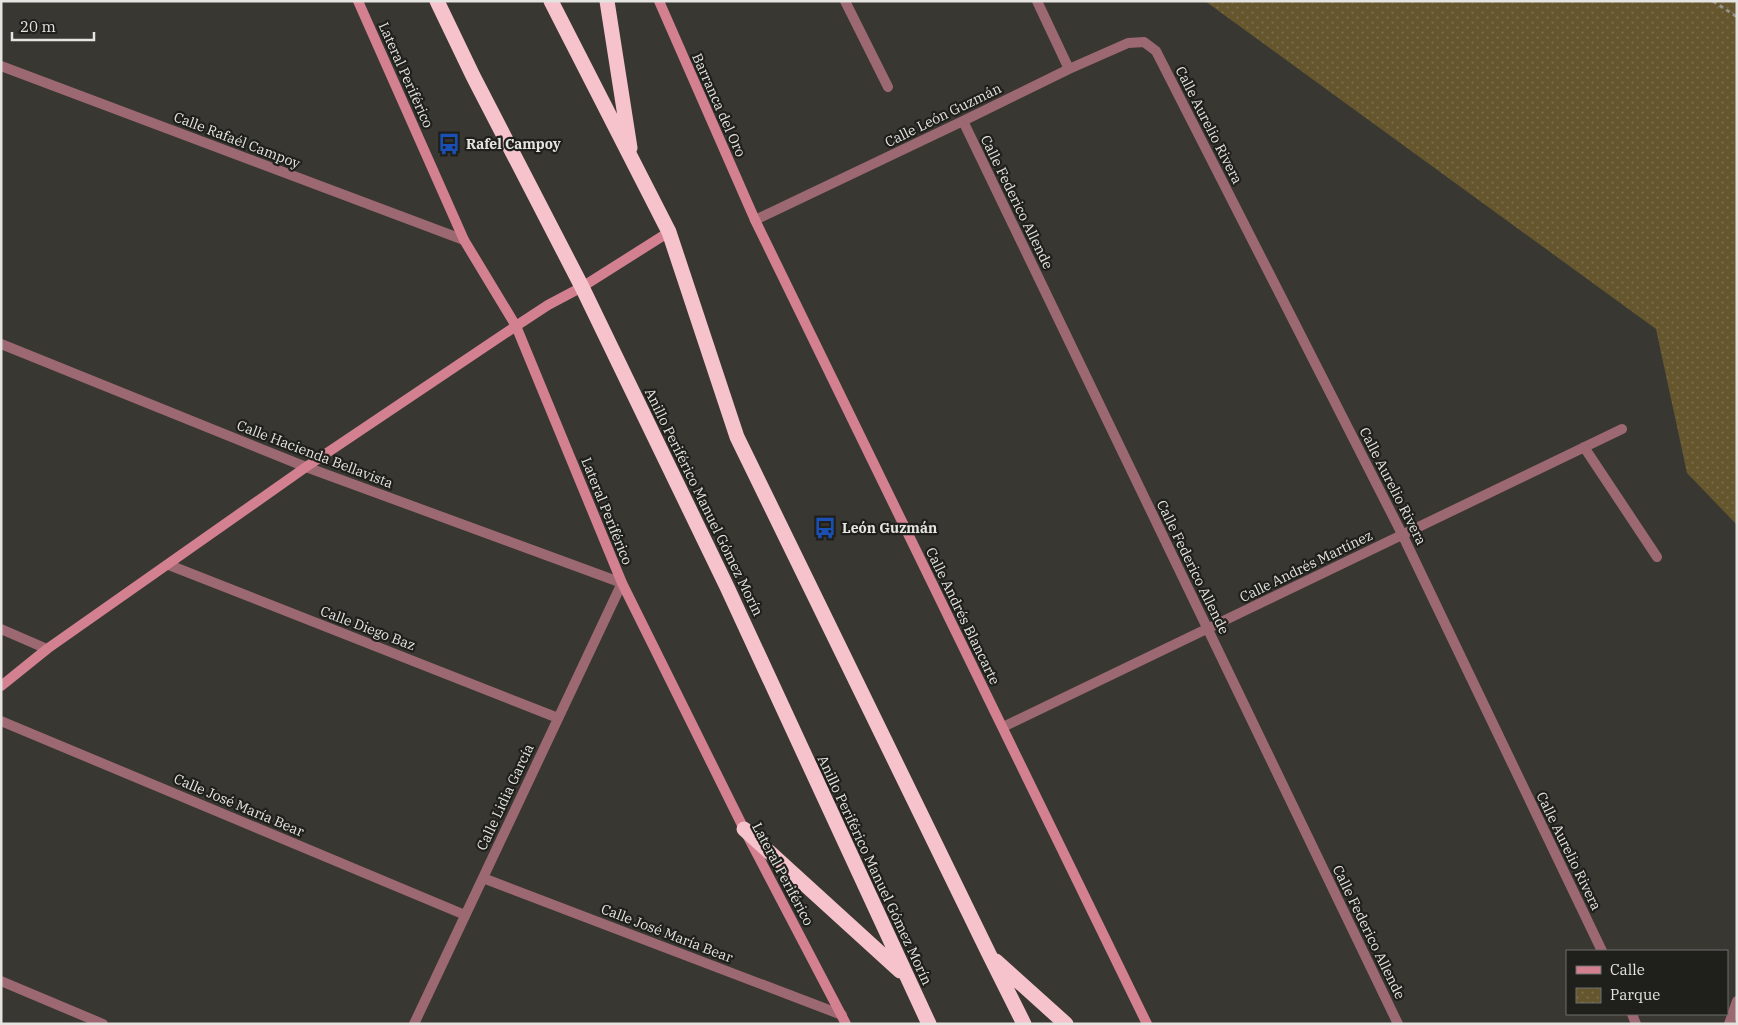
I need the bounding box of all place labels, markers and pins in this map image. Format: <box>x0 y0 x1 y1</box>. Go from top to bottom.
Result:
bus stop icon: Rafel Campoy <box>436 131 462 157</box>
place label: Rafel Campoy <box>466 135 561 153</box>
bus stop icon: León Guzmán <box>812 515 838 541</box>
place label: León Guzmán <box>842 519 937 537</box>

